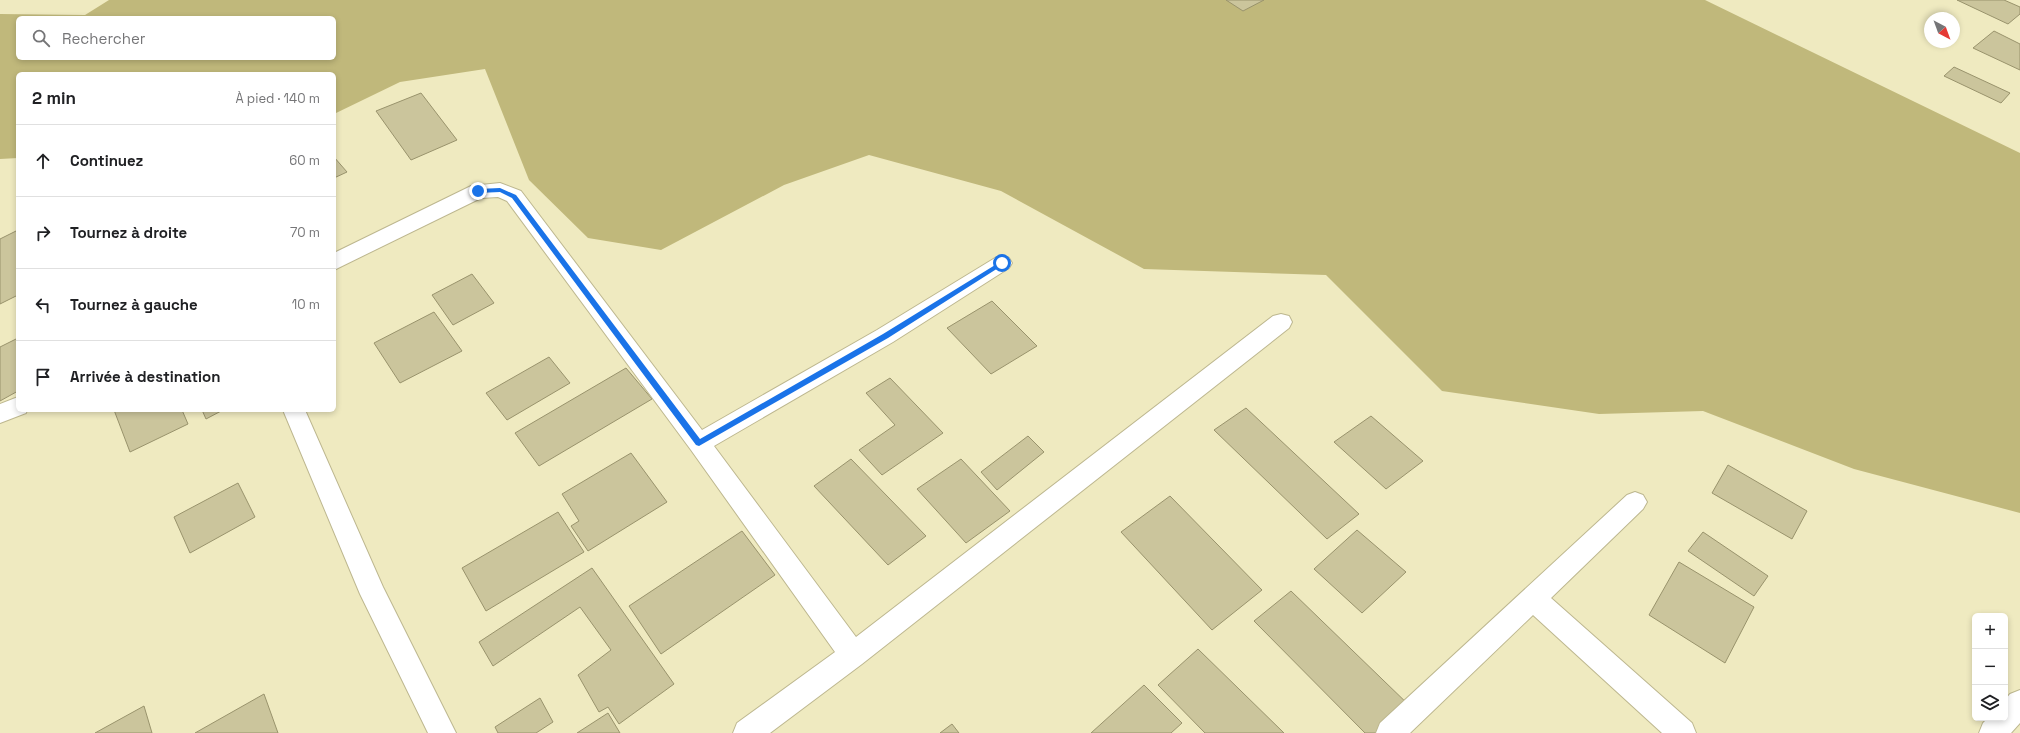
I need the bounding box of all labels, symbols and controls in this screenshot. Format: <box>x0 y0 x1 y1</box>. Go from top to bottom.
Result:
north arrow <box>1924 12 1960 48</box>
search box <box>16 16 336 60</box>
icon: search <box>30 27 52 49</box>
text: Rechercher <box>62 29 145 48</box>
text: 2 min <box>32 87 76 109</box>
text: À pied · 140 m <box>235 90 320 107</box>
icon: ahead <box>32 150 54 172</box>
text: Continuez <box>70 151 143 170</box>
text: 60 m <box>289 152 320 169</box>
route end <box>469 182 487 200</box>
icon: right <box>32 222 54 244</box>
text: Tournez à droite <box>70 223 187 242</box>
text: 70 m <box>290 224 320 241</box>
route start <box>993 254 1011 272</box>
icon: left <box>32 294 54 316</box>
text: Tournez à gauche <box>70 295 198 314</box>
text: 10 m <box>292 296 320 313</box>
icon: arrive <box>32 366 54 388</box>
text: Arrivée à destination <box>70 367 220 386</box>
map controls <box>1972 613 2008 721</box>
button: + <box>1972 613 2008 649</box>
button: − <box>1972 649 2008 685</box>
button: layers <box>1972 685 2008 721</box>

